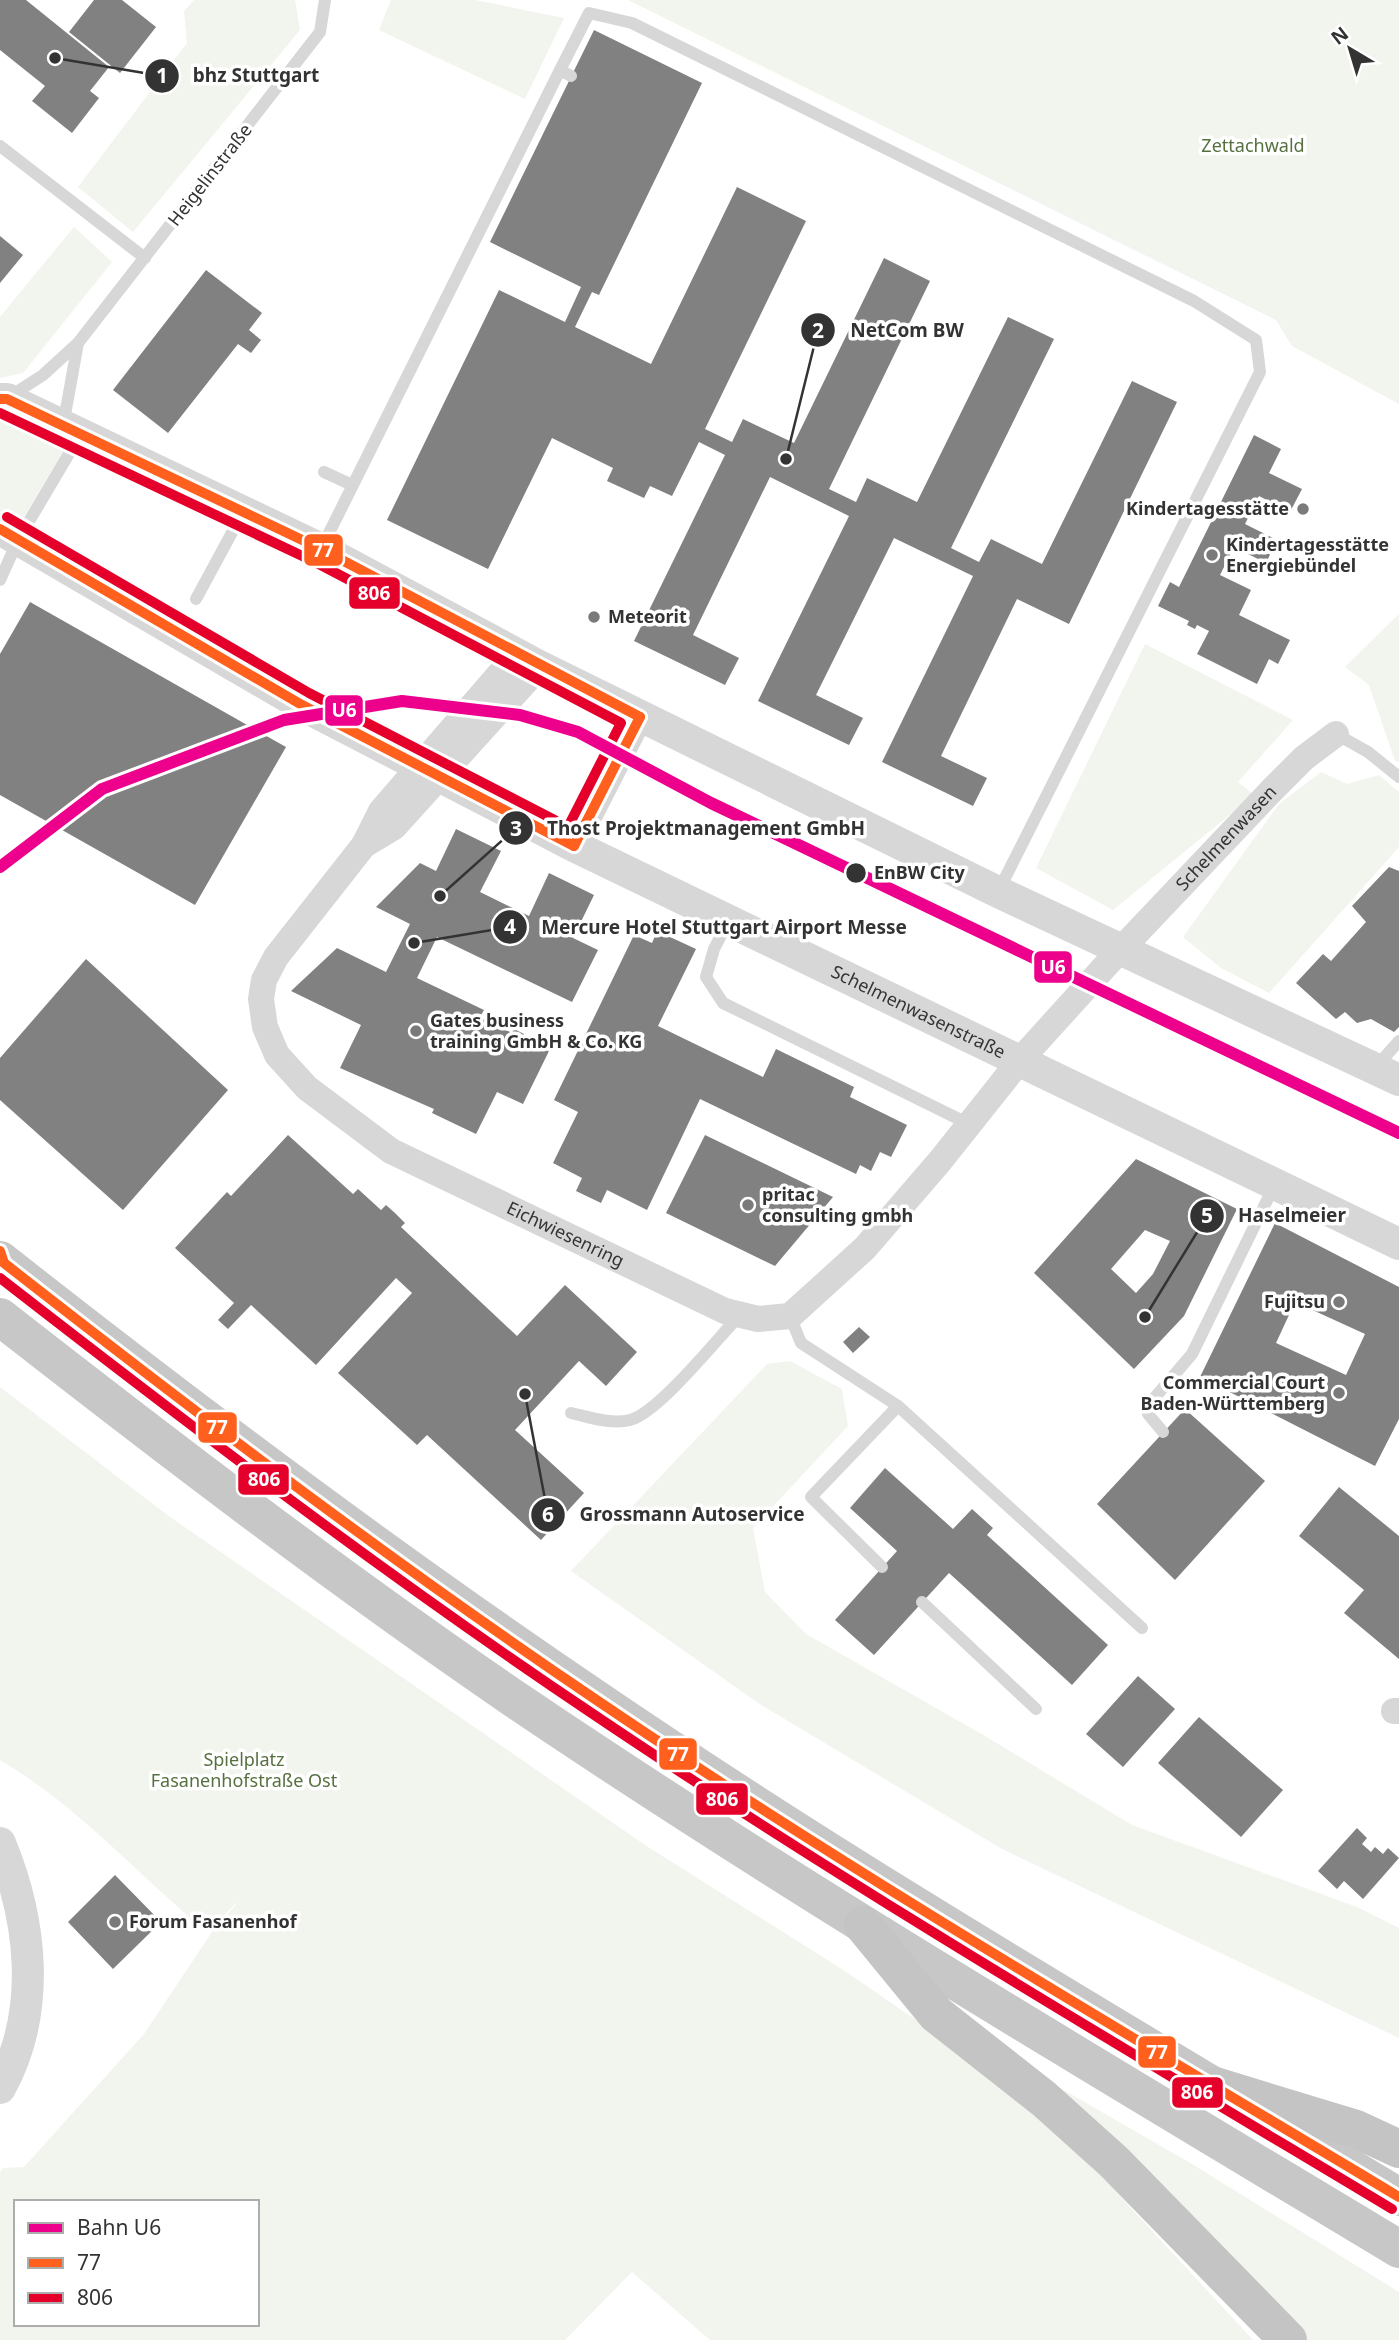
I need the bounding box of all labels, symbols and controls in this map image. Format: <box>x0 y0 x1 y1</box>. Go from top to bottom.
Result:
north arrow <box>1315 14 1385 84</box>
text: N <box>1325 21 1354 51</box>
callout: bhz Stuttgart <box>144 56 334 96</box>
text: 1 <box>156 61 168 89</box>
text: bhz Stuttgart <box>193 62 319 88</box>
street label: Heigelinstraße <box>162 118 257 230</box>
park label: Zettachwald <box>1201 133 1305 157</box>
callout: NetCom BW <box>801 310 978 350</box>
text: 2 <box>812 316 824 344</box>
text: NetCom BW <box>850 317 964 343</box>
place label: Kindertagesstätte <box>1126 496 1289 520</box>
marker: Kindertagesstätte <box>1295 501 1311 517</box>
place label: Kindertagesstätte Energiebündel <box>1226 532 1389 577</box>
line badge: 77 <box>303 533 344 567</box>
text: 77 <box>312 537 334 563</box>
marker: Kindertagesstätte Energiebündel <box>1204 547 1220 563</box>
line badge: 806 <box>348 576 401 610</box>
text: 806 <box>358 580 390 606</box>
place label: Meteorit <box>608 604 687 628</box>
marker: Meteorit <box>586 609 602 625</box>
line badge: U6 <box>324 694 364 727</box>
text: U6 <box>331 697 357 723</box>
street label: Schelmenwasen <box>1170 780 1281 895</box>
callout: Thost Projektmanagement GmbH <box>498 808 879 848</box>
text: 3 <box>510 814 522 842</box>
text: Thost Projektmanagement GmbH <box>547 815 865 841</box>
place label: EnBW City <box>874 860 966 884</box>
marker: EnBW City <box>844 861 868 885</box>
callout: Mercure Hotel Stuttgart Airport Messe <box>492 907 921 947</box>
text: 4 <box>504 912 516 940</box>
text: Mercure Hotel Stuttgart Airport Messe <box>541 914 907 940</box>
line badge: U6 <box>1033 950 1073 984</box>
text: U6 <box>1040 954 1066 980</box>
street label: Schelmenwasenstraße <box>828 959 1010 1063</box>
place label: Gates business training GmbH & Co. KG <box>430 1008 642 1053</box>
marker: Gates business training GmbH & Co. KG <box>408 1023 424 1039</box>
place label: pritac consulting gmbh <box>762 1182 913 1227</box>
street label: Eichwiesenring <box>503 1195 629 1272</box>
callout: Haselmeier <box>1189 1196 1360 1236</box>
marker: pritac consulting gmbh <box>740 1197 756 1213</box>
text: 5 <box>1201 1201 1213 1229</box>
text: Haselmeier <box>1238 1202 1346 1228</box>
place label: Fujitsu <box>1264 1289 1325 1313</box>
marker: Fujitsu <box>1331 1294 1347 1310</box>
place label: Commercial Court Baden-Württemberg <box>1140 1370 1325 1415</box>
marker: Commercial Court Baden-Württemberg <box>1331 1385 1347 1401</box>
line badge: 77 <box>197 1411 238 1444</box>
text: 77 <box>206 1414 228 1440</box>
line badge: 806 <box>237 1463 290 1496</box>
text: 806 <box>248 1466 280 1492</box>
callout: Grossmann Autoservice <box>530 1495 819 1535</box>
text: 6 <box>542 1500 554 1528</box>
text: Grossmann Autoservice <box>579 1501 805 1527</box>
line badge: 77 <box>658 1737 698 1771</box>
text: 77 <box>667 1741 689 1767</box>
park label: Spielplatz Fasanenhofstraße Ost <box>151 1747 338 1792</box>
line badge: 806 <box>695 1782 749 1816</box>
text: 806 <box>706 1786 738 1812</box>
place label: Forum Fasanenhof <box>129 1909 298 1933</box>
marker: Forum Fasanenhof <box>107 1914 123 1930</box>
line badge: 77 <box>1137 2035 1177 2069</box>
text: 77 <box>1146 2039 1168 2065</box>
line badge: 806 <box>1171 2076 1224 2109</box>
text: 806 <box>1181 2079 1213 2105</box>
legend <box>14 2200 259 2326</box>
text: Bahn U6 <box>77 2213 161 2241</box>
text: 77 <box>77 2248 101 2276</box>
text: 806 <box>77 2283 113 2311</box>

